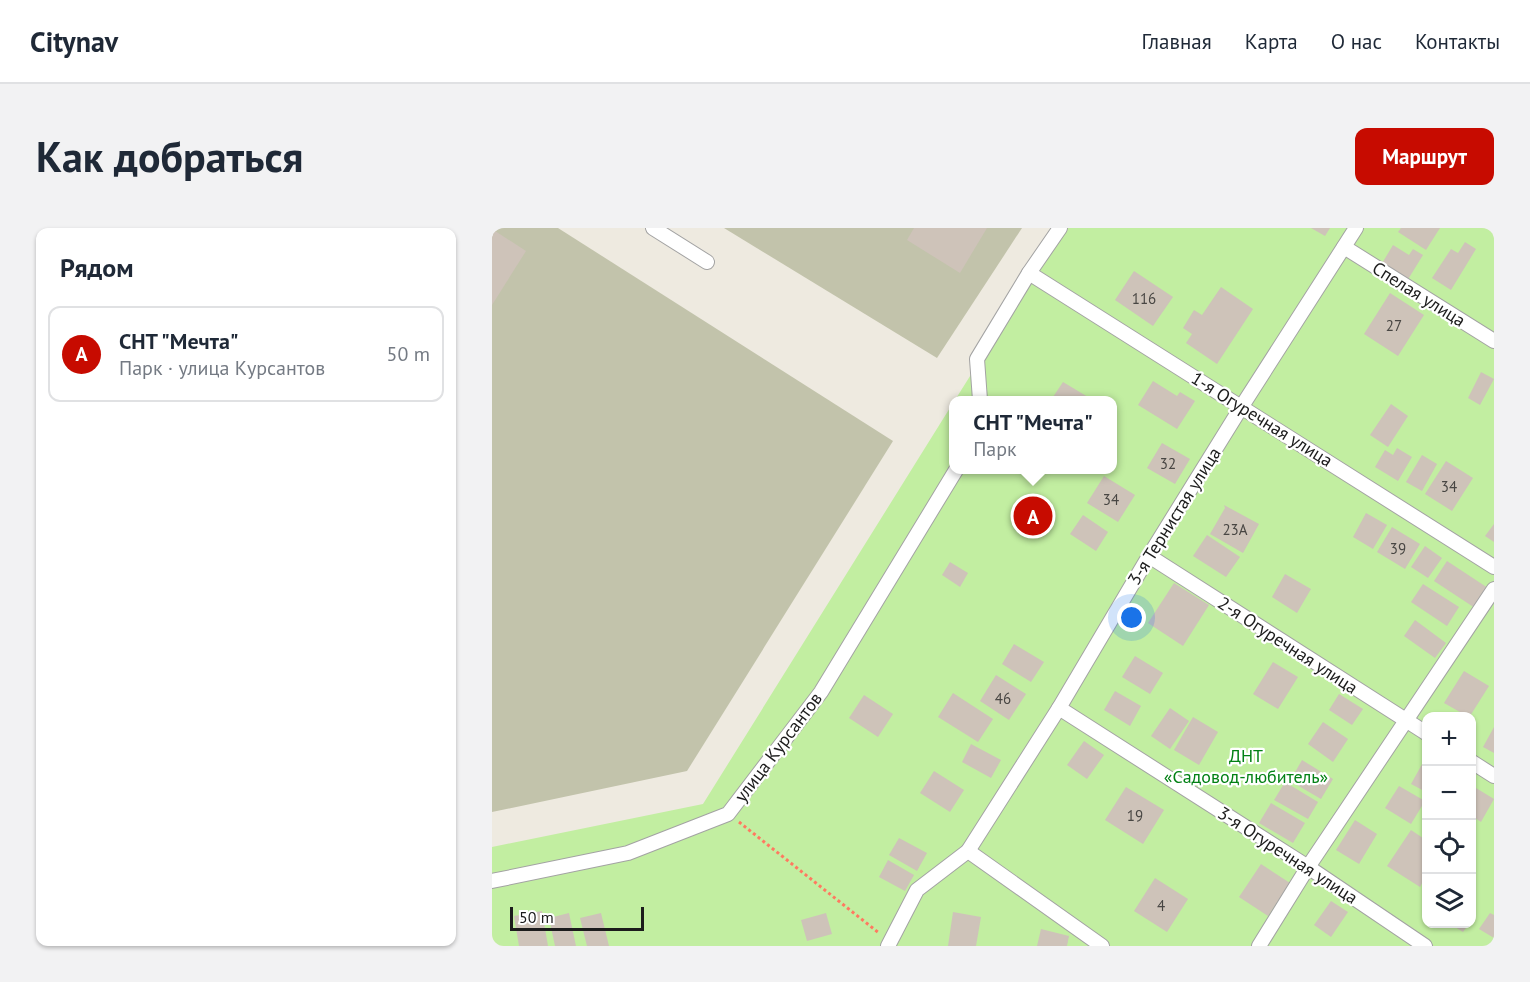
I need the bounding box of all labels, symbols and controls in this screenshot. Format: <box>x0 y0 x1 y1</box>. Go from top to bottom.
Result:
text: Citynav <box>30 23 118 60</box>
text: Главная <box>1141 28 1212 55</box>
text: Карта <box>1245 28 1298 55</box>
text: О нас <box>1331 28 1382 55</box>
text: Контакты <box>1415 28 1500 55</box>
button: Маршрут <box>1355 128 1494 185</box>
text: Как добраться <box>36 129 303 184</box>
text: Рядом <box>60 251 134 284</box>
street label: Спелая улица <box>1368 256 1470 332</box>
house number: 116 <box>1132 289 1156 308</box>
house number: 27 <box>1386 316 1402 335</box>
text: СНТ "Мечта" <box>119 327 239 355</box>
text: A <box>75 341 88 367</box>
text: 50 m <box>387 341 430 367</box>
text: Парк · улица Курсантов <box>119 355 325 381</box>
street label: 1-я Огуречная улица <box>1187 366 1337 472</box>
popup <box>949 396 1117 474</box>
text: СНТ "Мечта" <box>973 408 1093 436</box>
text: Парк <box>973 436 1017 462</box>
street label: 3-я Тернистая улица <box>1122 443 1226 589</box>
house number: 32 <box>1160 454 1176 473</box>
house number: 34 <box>1441 477 1457 496</box>
house number: 34 <box>1103 490 1119 509</box>
pin: A <box>1014 494 1052 538</box>
house number: 23А <box>1222 520 1248 539</box>
house number: 39 <box>1390 539 1406 558</box>
street label: 2-я Огуречная улица <box>1214 591 1362 699</box>
your location <box>1117 603 1146 632</box>
street label: улица Курсантов <box>729 687 827 807</box>
house number: 46 <box>995 689 1011 708</box>
map controls <box>1422 712 1476 928</box>
button: + <box>1422 712 1476 766</box>
park label: ДНТ «Садовод-любитель» <box>1164 744 1328 788</box>
button: − <box>1422 766 1476 820</box>
street label: 3-я Огуречная улица <box>1214 801 1362 909</box>
house number: 19 <box>1127 806 1143 825</box>
button: locate <box>1422 820 1476 874</box>
button: layers <box>1422 874 1476 928</box>
house number: 4 <box>1157 896 1165 915</box>
scale bar <box>510 904 644 932</box>
text: 50 m <box>519 907 554 927</box>

